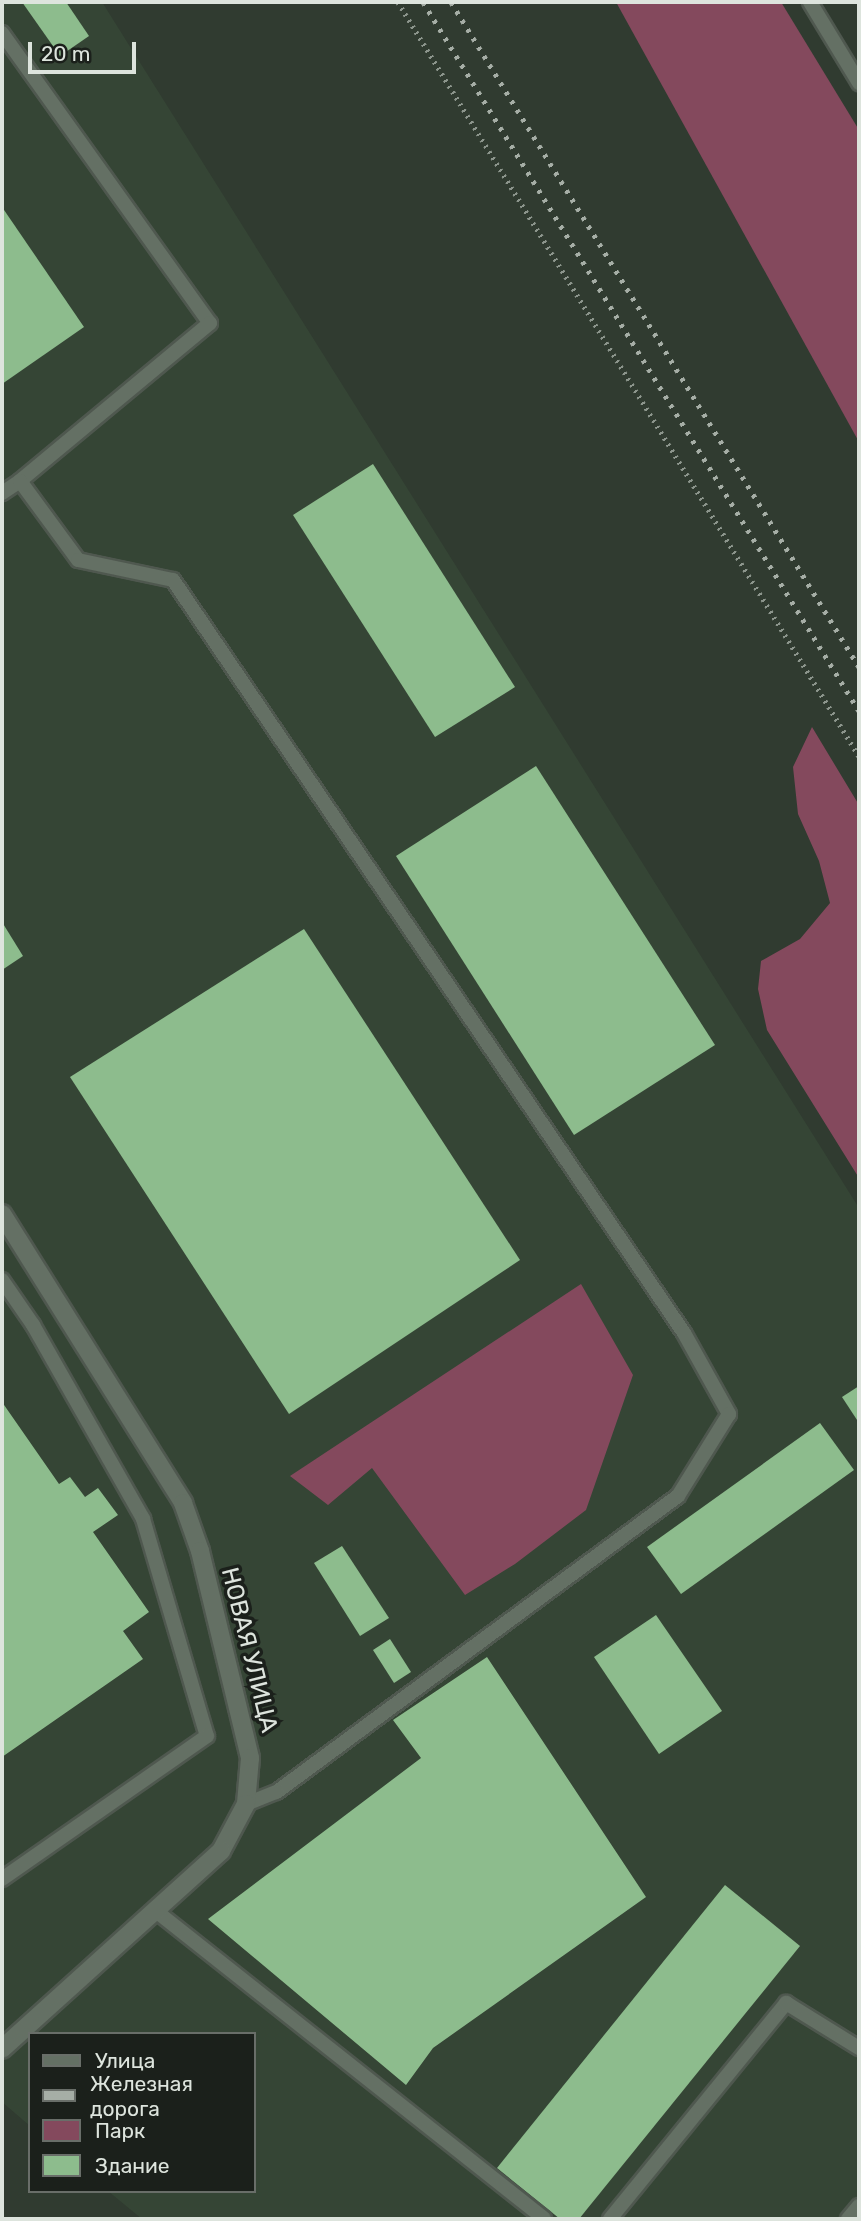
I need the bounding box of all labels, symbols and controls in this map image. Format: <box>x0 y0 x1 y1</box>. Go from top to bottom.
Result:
scale bar <box>32 28 140 72</box>
text: 20 m <box>41 41 90 66</box>
street label: НОВАЯ УЛИЦА <box>215 1565 283 1735</box>
legend <box>28 2032 256 2193</box>
text: Улица <box>95 2048 155 2073</box>
text: Железная дорога <box>90 2071 193 2121</box>
text: Парк <box>95 2118 145 2143</box>
text: Здание <box>95 2153 170 2178</box>

